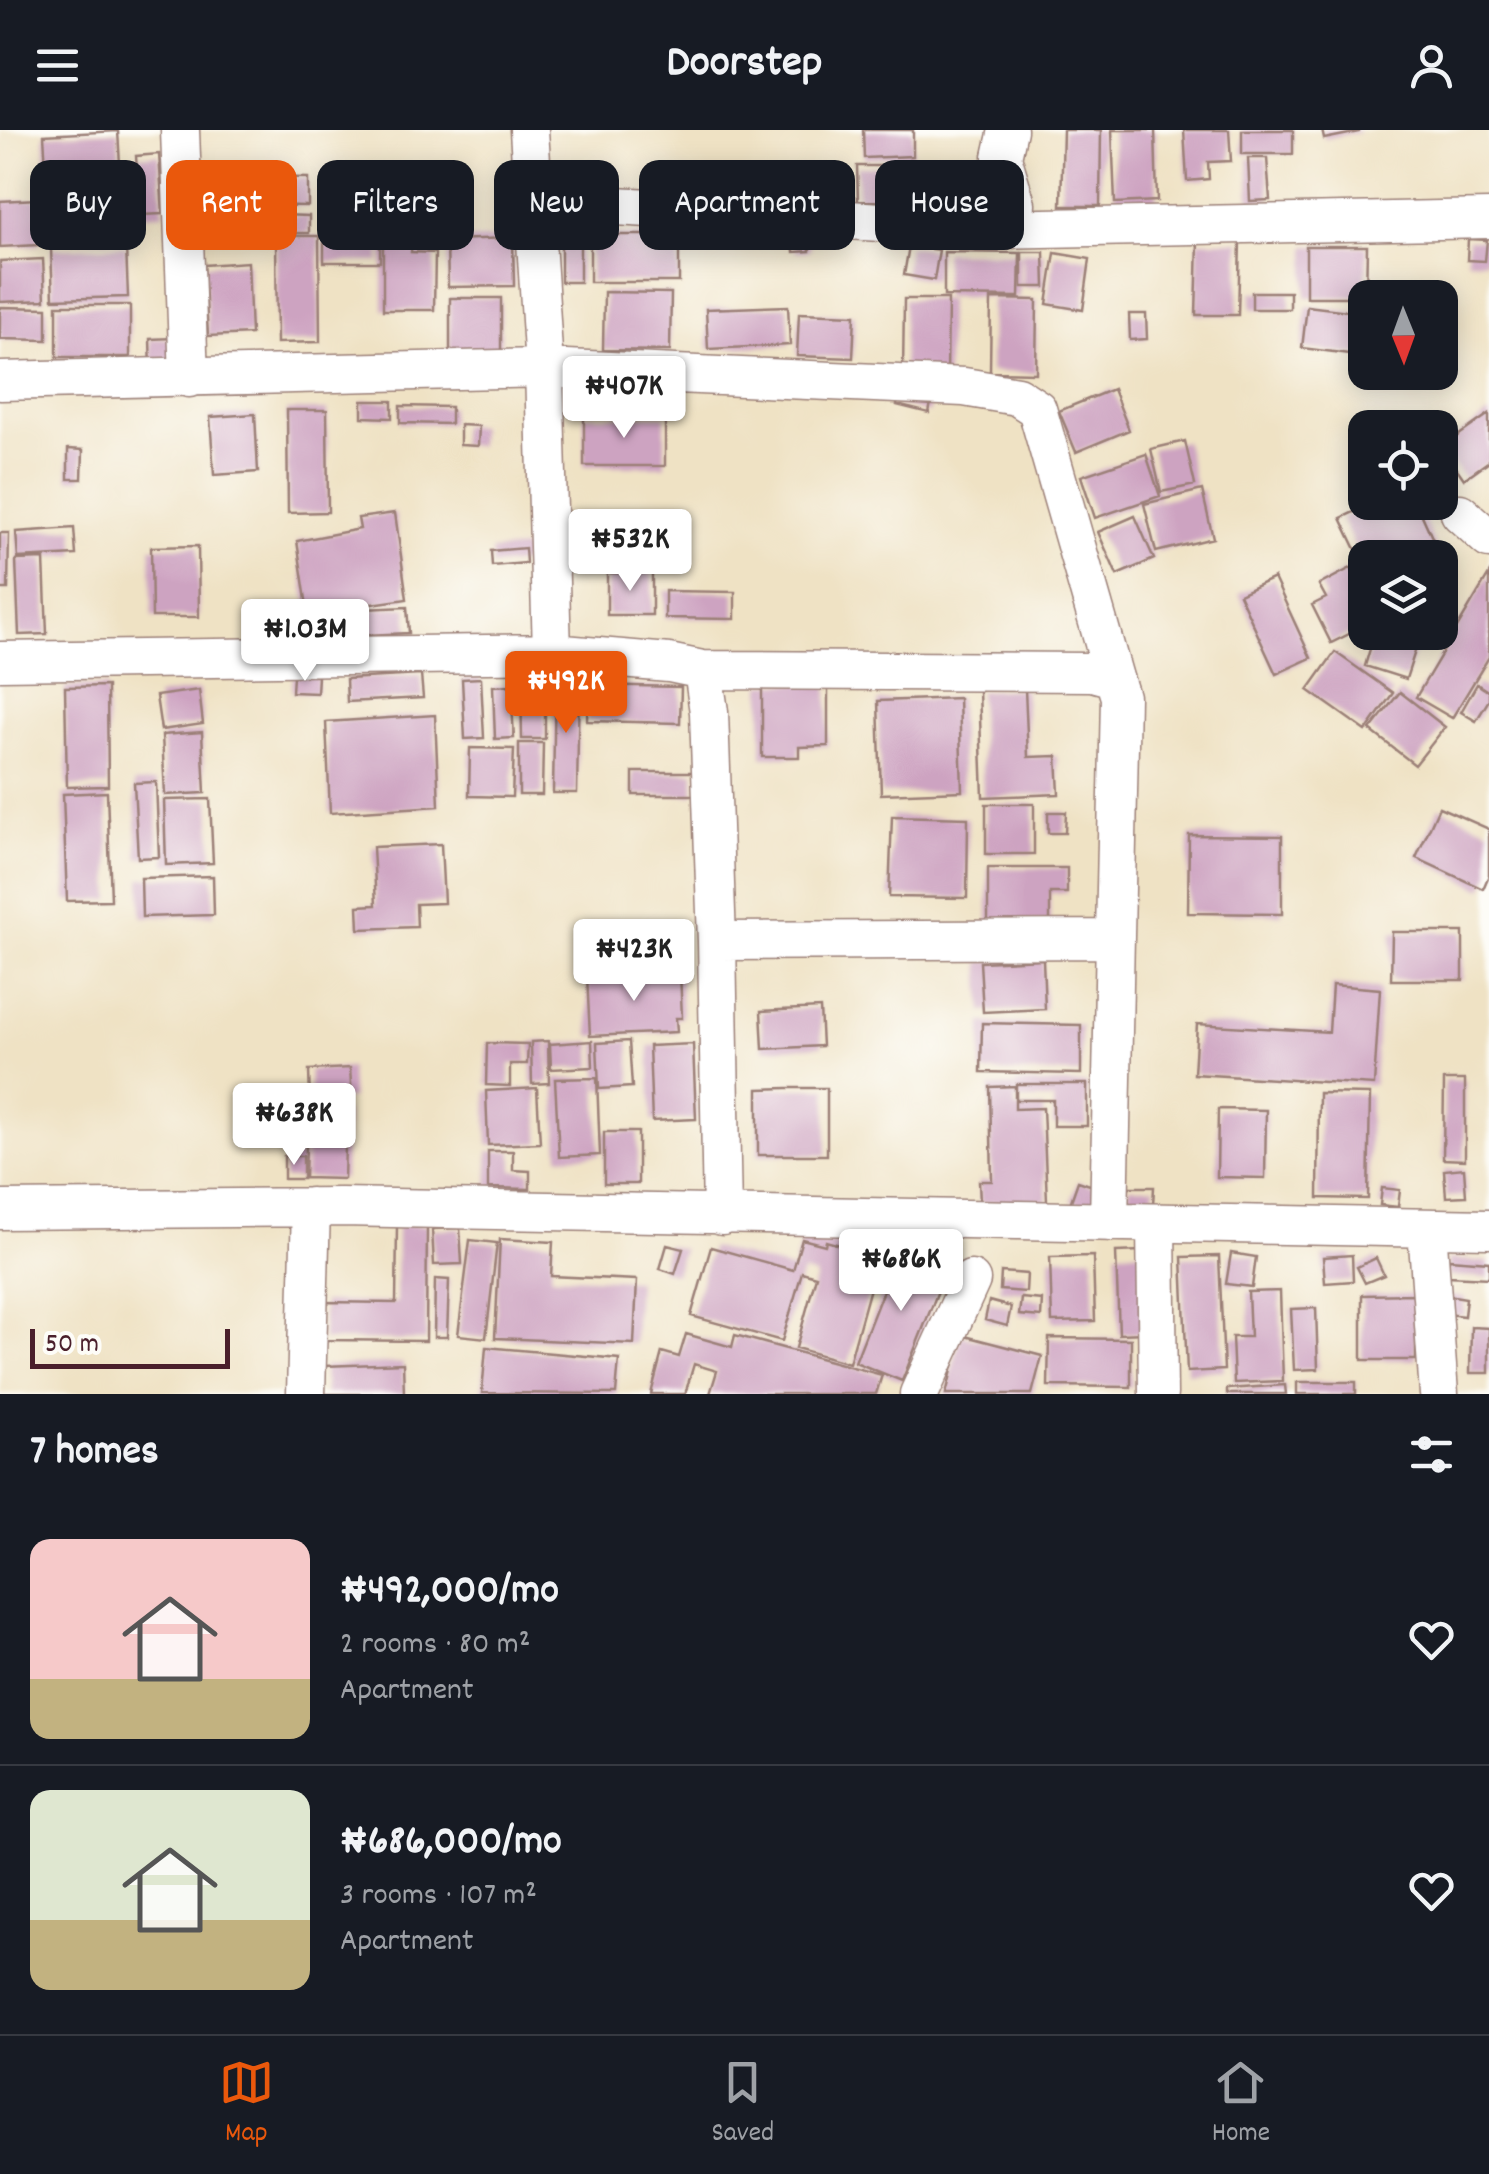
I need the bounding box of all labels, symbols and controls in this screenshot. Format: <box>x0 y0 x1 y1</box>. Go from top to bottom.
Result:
text: Doorstep <box>666 33 823 97</box>
icon: menu <box>30 38 85 93</box>
icon: person <box>1404 38 1459 93</box>
chip: Buy <box>30 160 146 250</box>
chip: Rent <box>166 160 297 250</box>
chip: Filters <box>317 160 474 250</box>
chip: New <box>494 160 619 250</box>
chip: Apartment <box>639 160 855 250</box>
chip: House <box>875 160 1024 250</box>
north arrow <box>1348 280 1458 390</box>
map controls <box>1348 280 1458 650</box>
pin: ₦407K <box>554 356 694 441</box>
text: ₦407K <box>585 365 663 411</box>
button: locate <box>1348 410 1458 520</box>
pin: ₦532K <box>560 509 700 594</box>
text: ₦532K <box>591 518 669 564</box>
button: layers <box>1348 540 1458 650</box>
pin: ₦1.03M <box>224 599 386 684</box>
text: ₦1.03M <box>263 608 347 654</box>
pin: ₦492K <box>496 651 636 736</box>
text: ₦492K <box>527 660 605 706</box>
pin: ₦423K <box>564 919 704 1004</box>
text: ₦423K <box>595 928 673 974</box>
pin: ₦638K <box>224 1083 364 1168</box>
text: ₦638K <box>255 1092 333 1138</box>
pin: ₦686K <box>831 1229 971 1314</box>
text: ₦686K <box>861 1238 941 1284</box>
scale bar <box>30 1324 230 1368</box>
text: 50 m <box>45 1326 99 1366</box>
text: 7 homes <box>30 1424 159 1484</box>
icon: filters <box>1404 1427 1459 1482</box>
text: ₦492,000/mo <box>340 1563 559 1623</box>
icon: home <box>110 1579 230 1699</box>
icon: heart <box>1404 1612 1459 1667</box>
text: 2 rooms · 80 m² <box>340 1623 530 1669</box>
text: Apartment <box>340 1669 474 1715</box>
text: ₦686,000/mo <box>340 1814 562 1874</box>
icon: home <box>110 1830 230 1950</box>
icon: heart <box>1404 1863 1459 1918</box>
text: 3 rooms · 107 m² <box>340 1874 537 1920</box>
text: Apartment <box>340 1920 474 1966</box>
tab: Map <box>219 2055 274 2155</box>
tab: Saved <box>712 2055 774 2155</box>
tab: Home <box>1212 2055 1270 2155</box>

